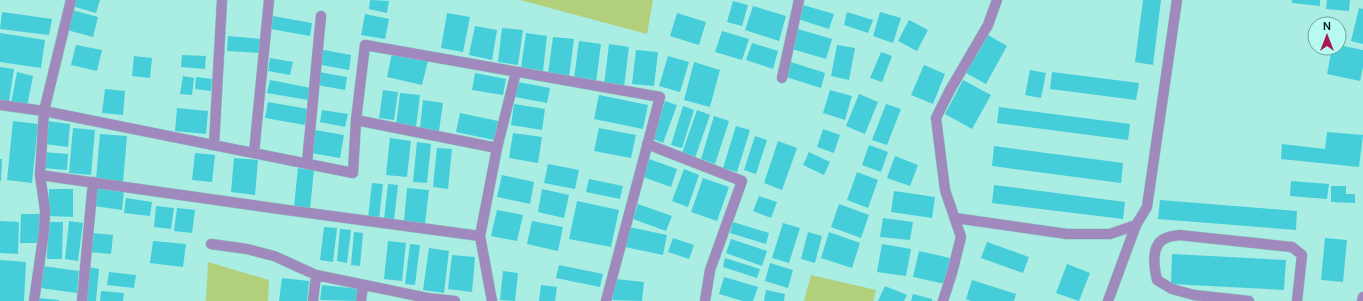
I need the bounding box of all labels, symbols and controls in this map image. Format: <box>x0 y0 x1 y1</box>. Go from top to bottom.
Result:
north arrow <box>1307 16 1347 56</box>
text: N <box>1323 18 1331 33</box>

